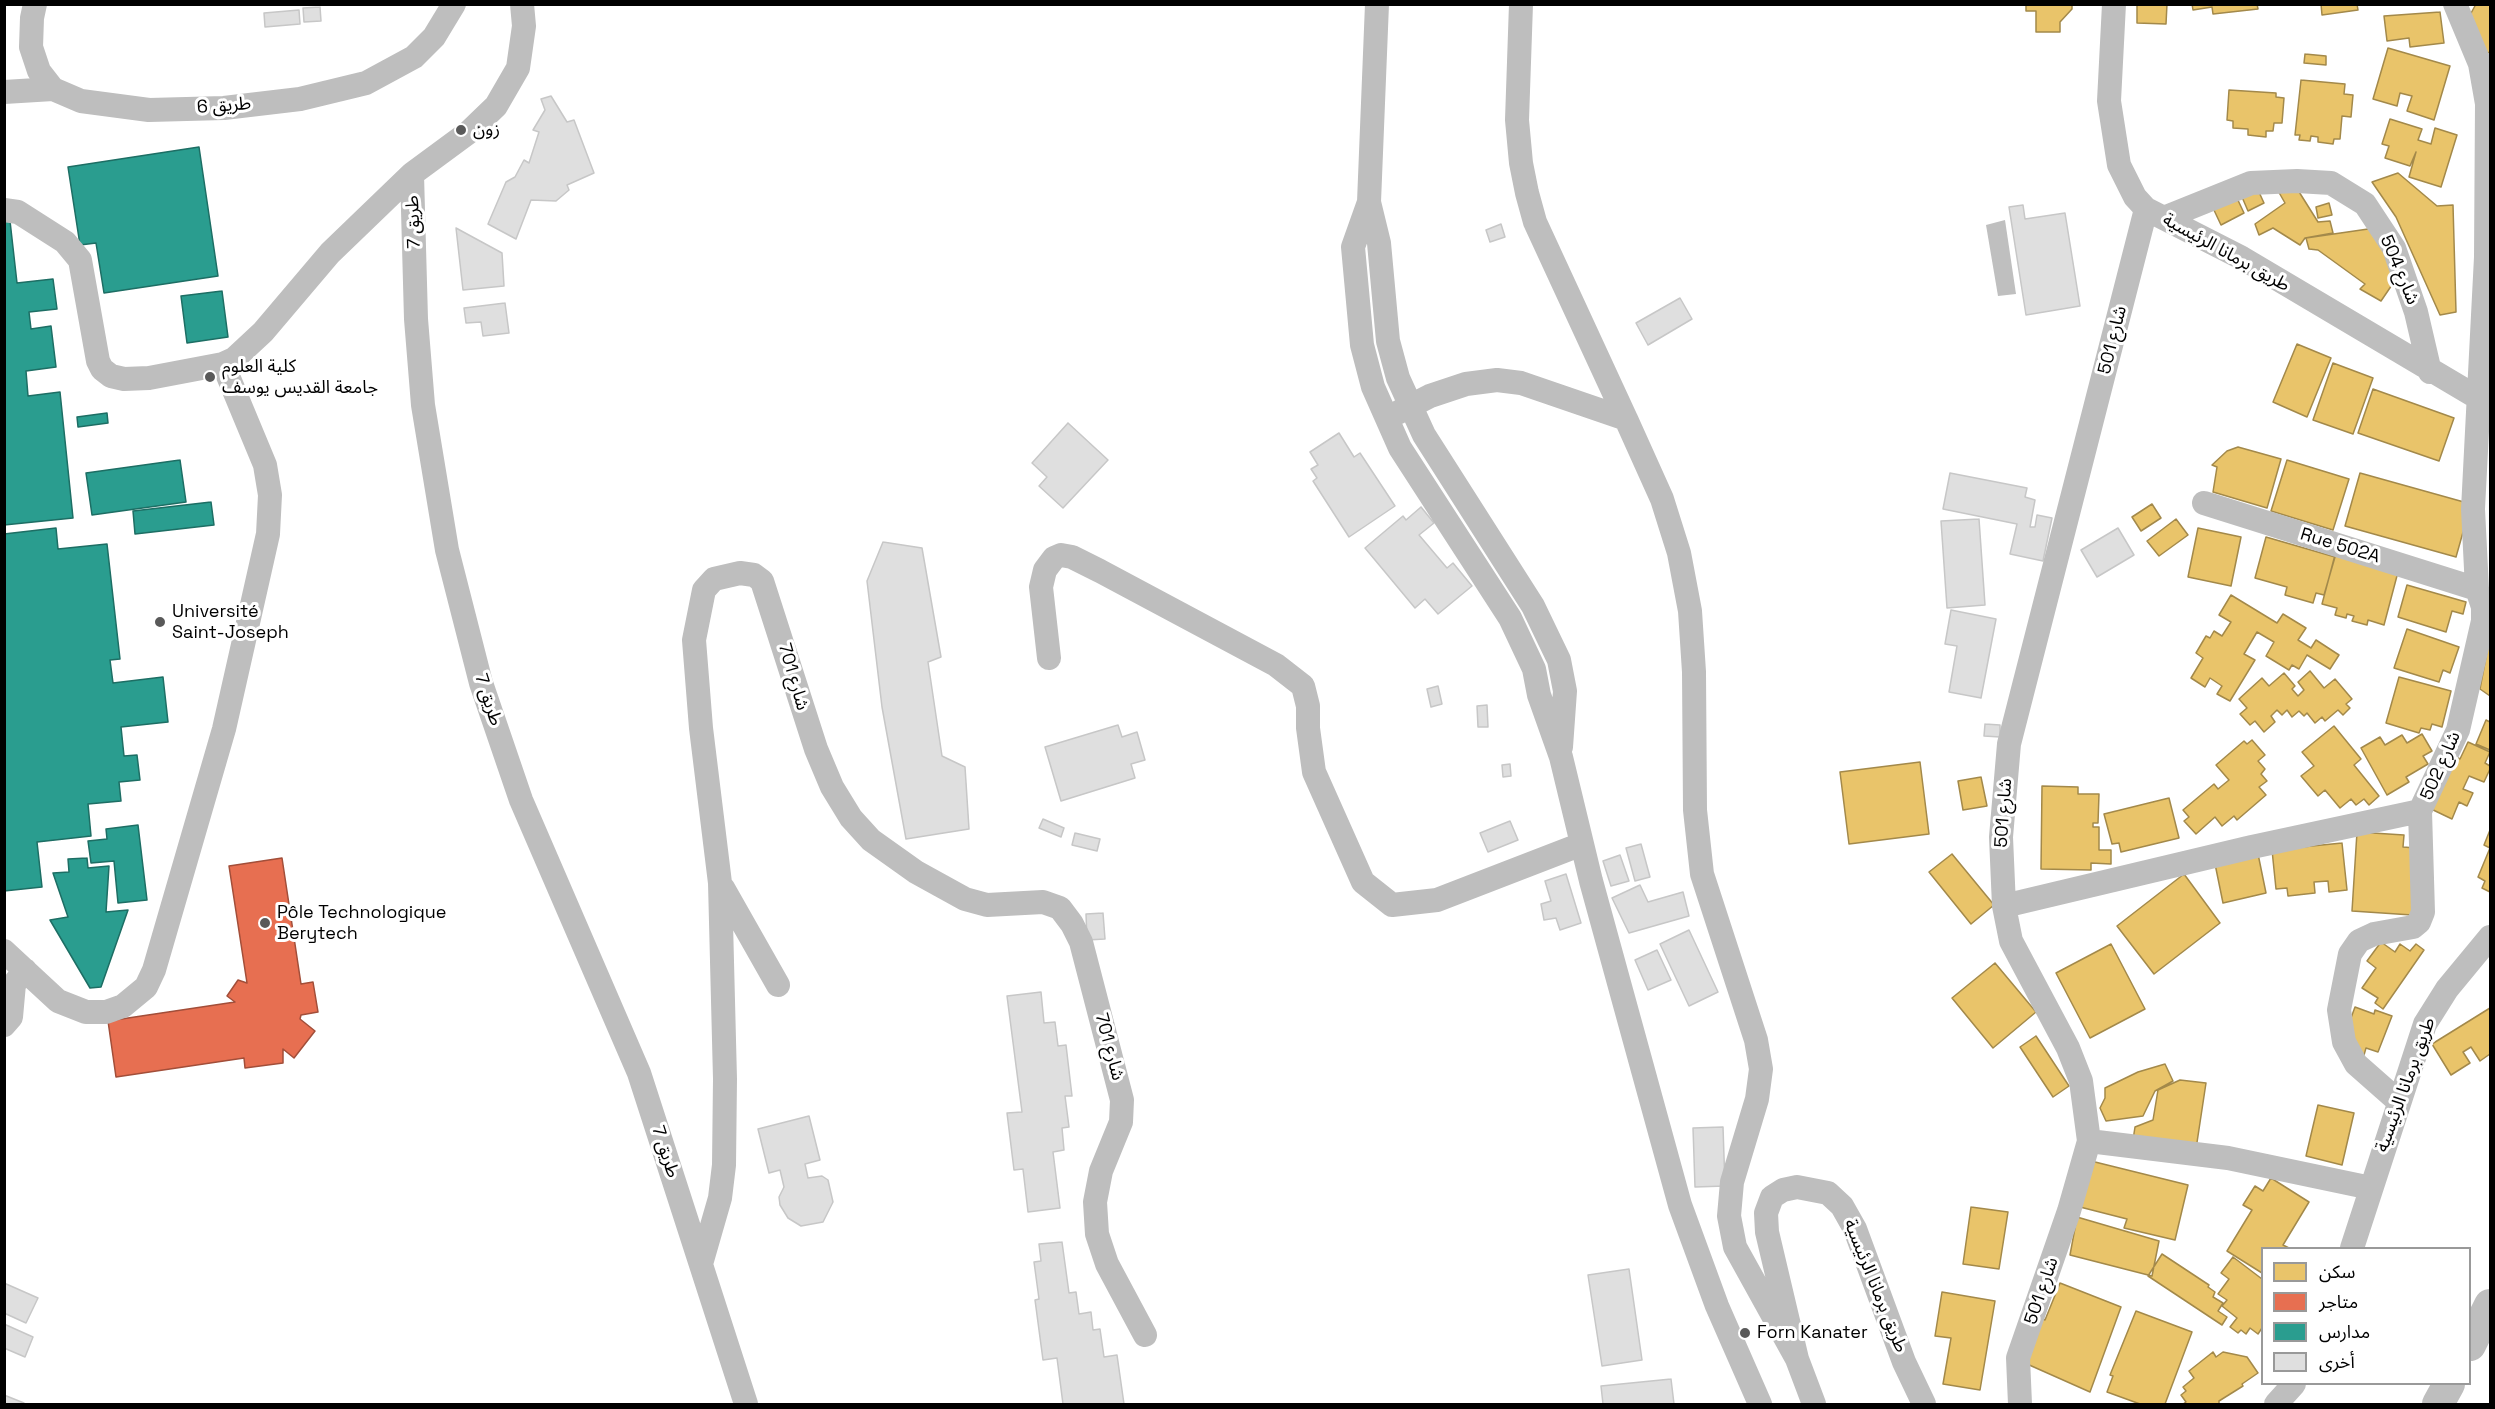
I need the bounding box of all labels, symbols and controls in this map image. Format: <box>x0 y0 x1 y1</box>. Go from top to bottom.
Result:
street label: طريق 6 <box>196 93 252 119</box>
place label: زون <box>473 119 500 141</box>
marker: زون <box>454 123 468 137</box>
street label: طريق 7 <box>402 195 426 249</box>
street label: طريق برمانا الرئيسية <box>2159 209 2293 297</box>
street label: شارع 504 <box>2375 232 2423 308</box>
street label: شارع 501 <box>2094 304 2132 376</box>
place label: كلية العلوم جامعة القديس يوسف <box>222 356 378 398</box>
marker: كلية العلوم جامعة القديس يوسف <box>203 370 217 384</box>
street label: Rue 502A <box>2298 524 2382 568</box>
place label: Université Saint-Joseph <box>172 601 289 644</box>
marker: Université Saint-Joseph <box>153 615 167 629</box>
street label: شارع 701 <box>773 641 813 713</box>
street label: طريق 7 <box>469 671 507 729</box>
street label: شارع 502 <box>2416 728 2466 804</box>
street label: شارع 501 <box>1991 778 2017 848</box>
place label: Pôle Technologique Berytech <box>277 902 446 944</box>
marker: Pôle Technologique Berytech <box>258 916 272 930</box>
street label: شارع 701 <box>1090 1011 1128 1083</box>
street label: طريق برمانا الرئيسية <box>2372 1015 2440 1155</box>
street label: طريق 7 <box>646 1123 684 1181</box>
street label: طريق برمانا الرئيسية <box>1838 1216 1912 1356</box>
legend <box>2261 1247 2471 1385</box>
street label: شارع 501 <box>2020 1255 2064 1327</box>
text: سكن <box>2319 1260 2355 1283</box>
text: متاجر <box>2319 1290 2358 1313</box>
text: مدارس <box>2319 1320 2370 1343</box>
place label: Forn Kanater <box>1757 1322 1868 1344</box>
marker: Forn Kanater <box>1738 1326 1752 1340</box>
text: أخرى <box>2319 1350 2355 1373</box>

